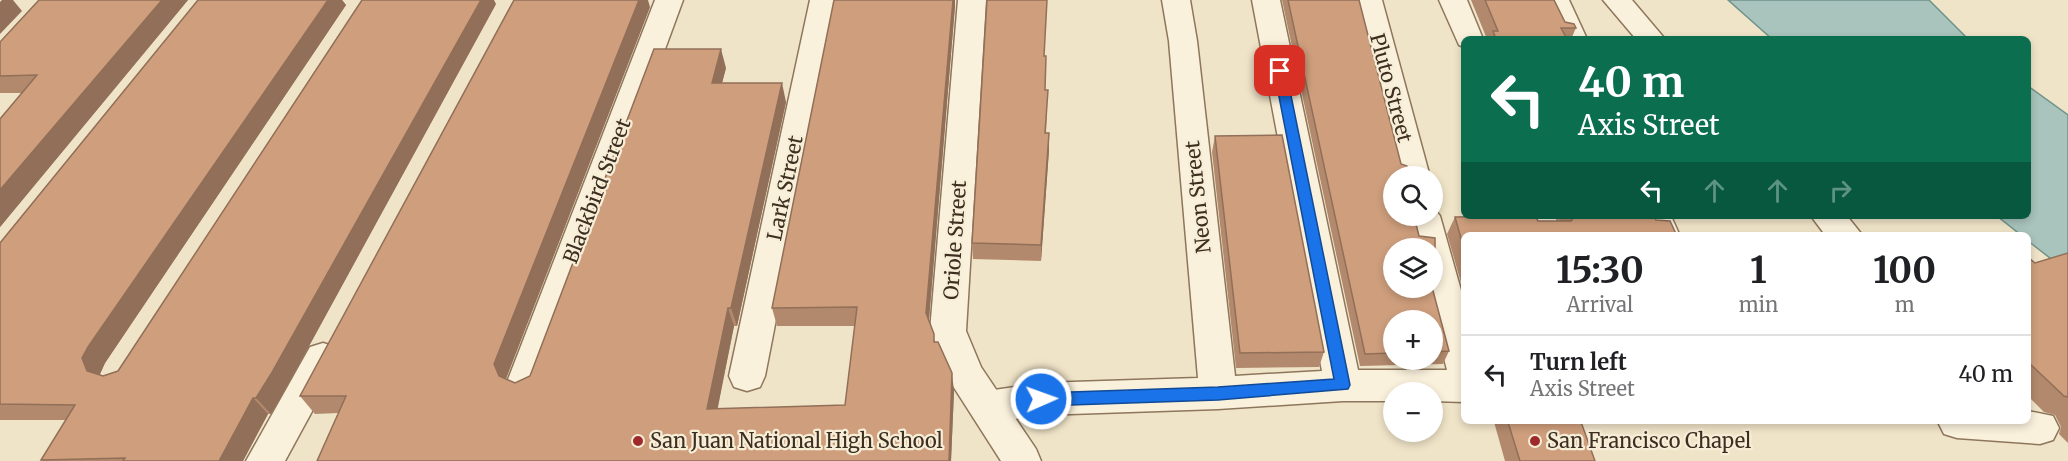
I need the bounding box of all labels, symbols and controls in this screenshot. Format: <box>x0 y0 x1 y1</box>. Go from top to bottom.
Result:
street label: Pluto Street <box>1365 31 1418 145</box>
pin <box>1254 45 1305 96</box>
icon: arrive <box>1263 54 1296 87</box>
text: 40 m <box>1578 56 1684 108</box>
icon: left <box>1479 60 1557 138</box>
text: Axis Street <box>1578 108 1720 142</box>
street label: Blackbird Street <box>557 115 636 267</box>
street label: Lark Street <box>761 133 808 243</box>
street label: Neon Street <box>1179 139 1216 255</box>
map controls <box>1383 166 1443 442</box>
button: search <box>1383 166 1443 226</box>
icon: left <box>1635 174 1668 207</box>
icon: ahead <box>1698 174 1731 207</box>
icon: ahead <box>1761 174 1794 207</box>
icon: right <box>1824 174 1857 207</box>
street label: Oriole Street <box>938 179 971 301</box>
button: layers <box>1383 238 1443 298</box>
text: 15:30 <box>1556 248 1644 293</box>
text: 1 <box>1750 248 1767 293</box>
text: 100 <box>1873 248 1936 293</box>
text: Arrival <box>1566 292 1633 317</box>
text: min <box>1739 292 1778 317</box>
text: m <box>1895 292 1915 317</box>
button: + <box>1383 310 1443 370</box>
text: Turn left <box>1530 348 1627 376</box>
icon: left <box>1479 358 1512 391</box>
text: 40 m <box>1958 360 2013 388</box>
position arrow <box>1009 367 1073 431</box>
text: Axis Street <box>1530 376 1635 401</box>
button: − <box>1383 382 1443 442</box>
place label: San Juan National High School <box>650 428 943 453</box>
place label: San Francisco Chapel <box>1547 428 1751 453</box>
marker: San Juan National High School <box>631 434 645 448</box>
marker: San Francisco Chapel <box>1528 434 1542 448</box>

